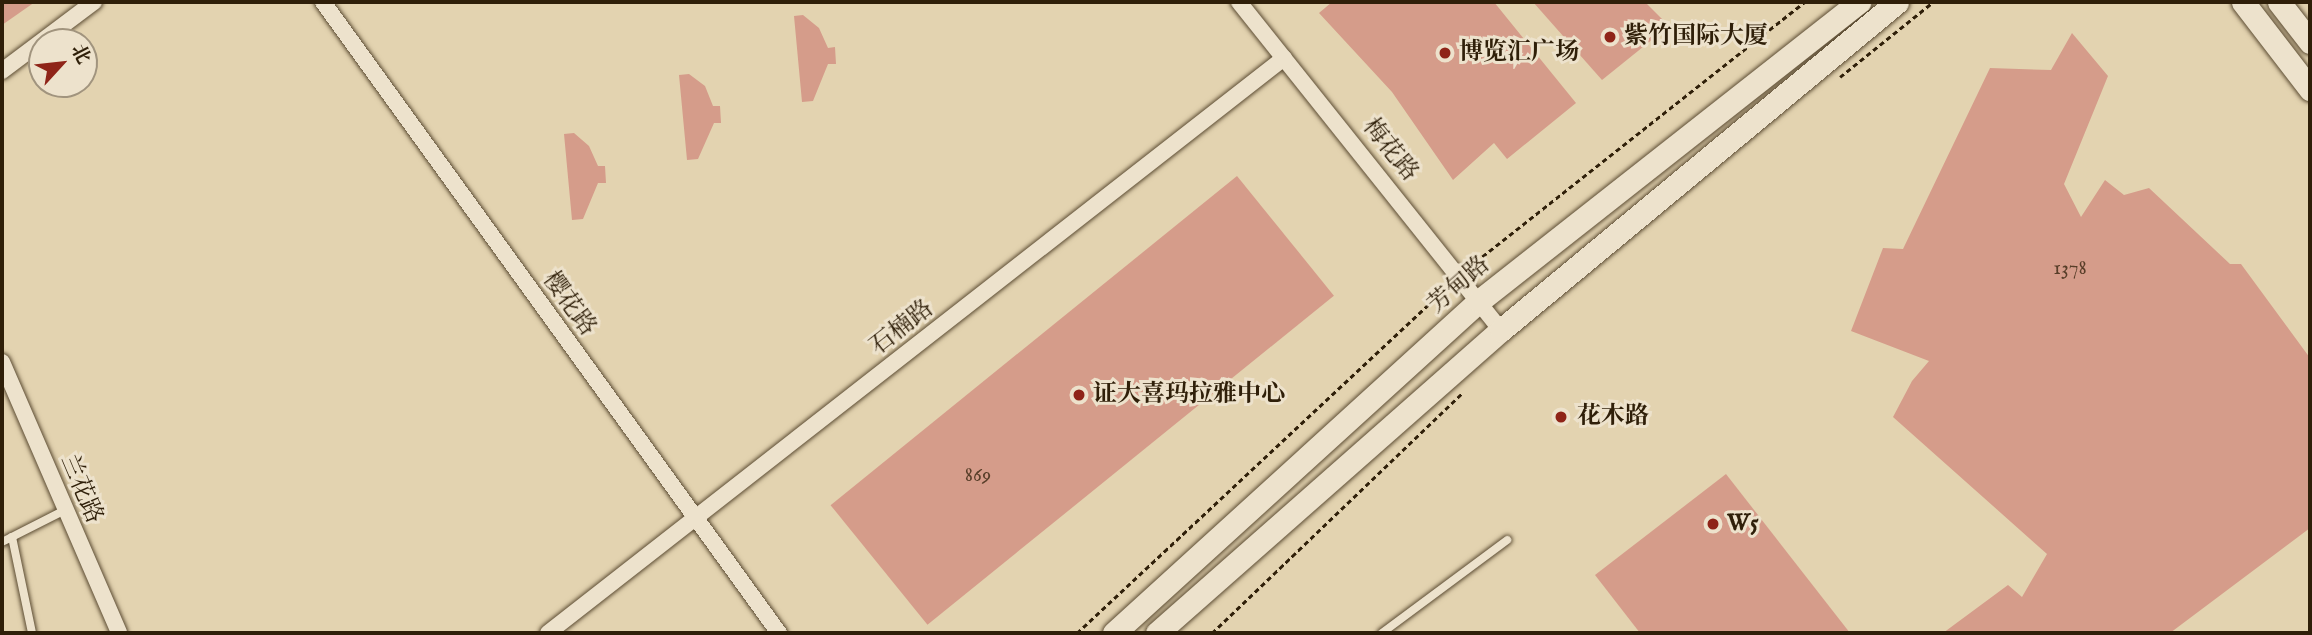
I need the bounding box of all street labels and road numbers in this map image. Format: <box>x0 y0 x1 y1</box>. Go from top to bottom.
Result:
street label: 梅花路 <box>1356 113 1424 187</box>
street label: 芳甸路 <box>1422 251 1496 319</box>
street label: 樱花路 <box>536 266 602 342</box>
street label: 石楠路 <box>865 294 939 362</box>
street label: 兰花路 <box>54 450 108 528</box>

